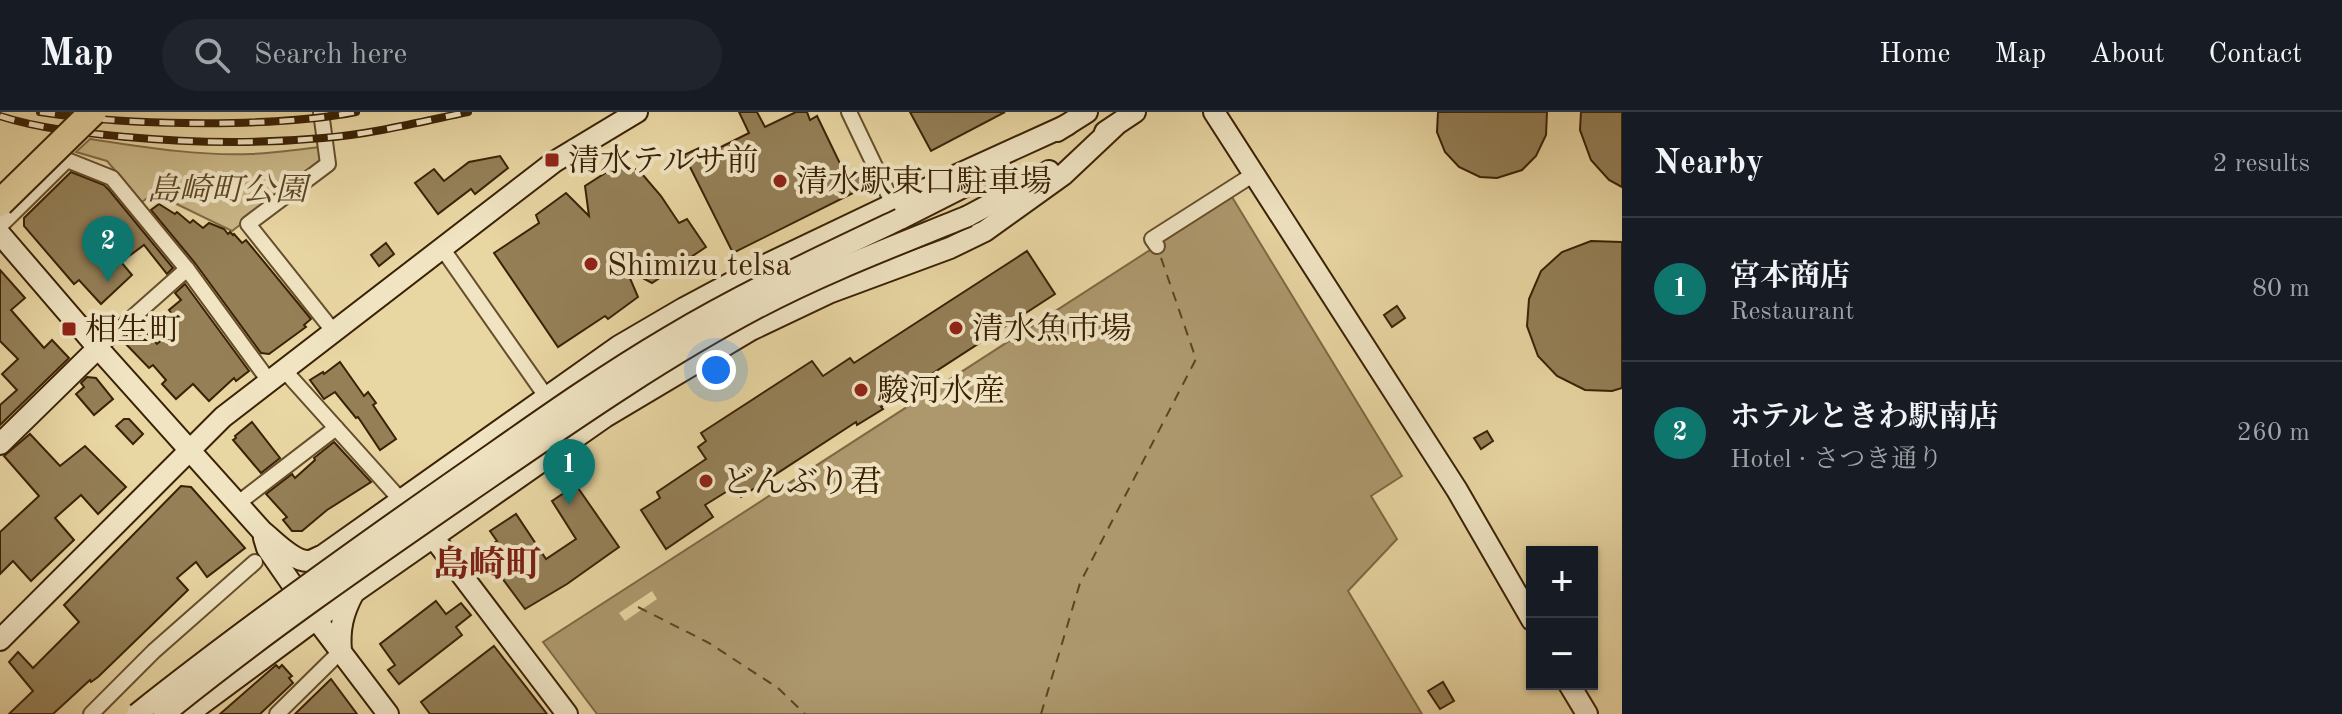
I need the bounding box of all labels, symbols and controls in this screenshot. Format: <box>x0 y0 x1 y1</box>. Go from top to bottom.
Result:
search box <box>162 19 722 91</box>
icon: search <box>190 33 234 77</box>
text: Map <box>40 36 114 74</box>
text: Search here <box>254 40 407 70</box>
text: Home <box>1879 41 1950 69</box>
text: Map <box>1994 41 2046 69</box>
text: About <box>2090 41 2165 69</box>
text: Contact <box>2209 41 2302 69</box>
place label: 清水テルサ前 <box>568 144 758 179</box>
text: Nearby <box>1654 147 1764 181</box>
marker: 清水テルサ前 <box>543 151 561 169</box>
text: 2 results <box>2212 151 2310 177</box>
place label: 清水駅東口駐車場 <box>796 164 1052 200</box>
marker: 清水駅東口駐車場 <box>771 172 789 190</box>
park label: 島崎町公園 <box>147 173 312 208</box>
pin: 2 <box>82 216 134 282</box>
place label: Shimizu telsa <box>607 251 792 283</box>
marker: Shimizu telsa <box>582 255 600 273</box>
text: 宮本商店 <box>1730 262 1850 292</box>
text: 1 <box>1672 276 1688 302</box>
text: 80 m <box>2252 276 2310 302</box>
text: Restaurant <box>1730 299 1854 325</box>
place label: 清水魚市場 <box>972 311 1132 347</box>
place label: 相生町 <box>85 313 181 348</box>
marker: 清水魚市場 <box>947 319 965 337</box>
marker: 相生町 <box>60 320 78 338</box>
your location <box>696 350 736 390</box>
place label: 駿河水産 <box>877 374 1005 409</box>
marker: 駿河水産 <box>852 381 870 399</box>
text: ホテルときわ駅南店 <box>1730 403 1999 433</box>
text: 2 <box>1672 420 1688 446</box>
text: 260 m <box>2237 420 2310 446</box>
pin: 1 <box>543 439 595 505</box>
text: Hotel · さつき通り <box>1730 447 1943 473</box>
place label: どんぶり君 <box>722 465 882 500</box>
marker: どんぶり君 <box>697 472 715 490</box>
district label: 島崎町 <box>433 545 541 585</box>
map controls <box>1526 546 1598 690</box>
button: + <box>1526 546 1598 618</box>
button: − <box>1526 618 1598 690</box>

